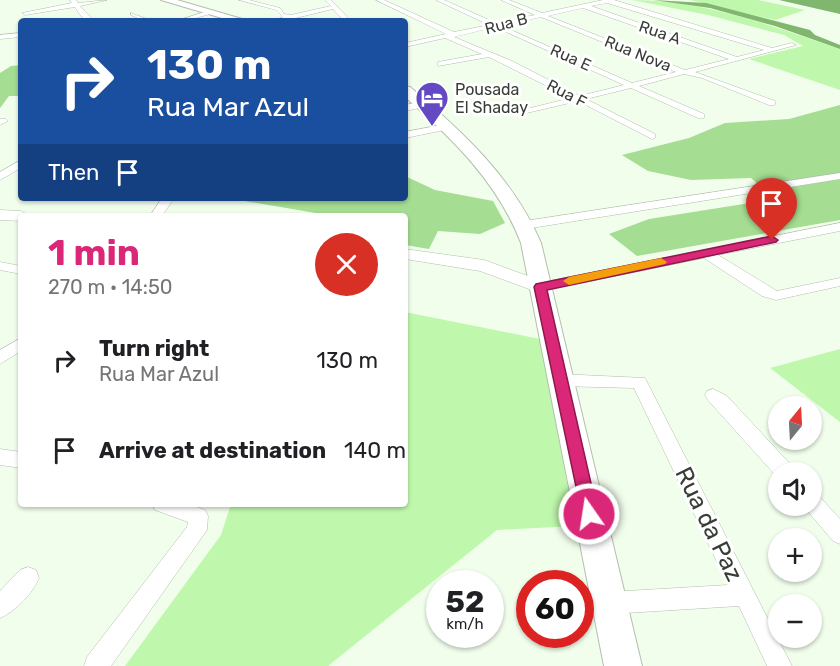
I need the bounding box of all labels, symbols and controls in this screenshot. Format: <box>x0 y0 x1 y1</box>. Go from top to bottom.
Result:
street label: Rua B <box>483 9 530 38</box>
street label: Rua A <box>636 16 684 49</box>
street label: Rua Nova <box>602 31 674 75</box>
text: 130 m <box>147 40 272 90</box>
street label: Rua E <box>547 40 594 75</box>
icon: right <box>48 42 126 120</box>
street label: Rua F <box>544 75 590 111</box>
hotel icon: Pousada El Shaday <box>414 80 450 127</box>
place label: Pousada El Shaday <box>455 80 528 117</box>
text: Rua Mar Azul <box>147 91 309 123</box>
icon: arrive <box>111 156 144 189</box>
text: Then <box>48 159 99 186</box>
pin <box>746 178 797 240</box>
icon: arrive <box>755 187 788 220</box>
text: 1 min <box>48 231 140 274</box>
button: close <box>315 233 378 296</box>
text: 270 m · 14:50 <box>48 275 172 299</box>
text: Turn right <box>99 335 209 362</box>
icon: right <box>48 344 81 377</box>
text: 130 m <box>316 347 378 374</box>
text: Rua Mar Azul <box>99 362 219 386</box>
north arrow <box>768 396 822 450</box>
map controls <box>768 396 822 648</box>
icon: arrive <box>48 434 81 467</box>
text: Arrive at destination <box>99 437 326 464</box>
text: 140 m <box>344 437 406 464</box>
street label: Rua da Paz <box>669 462 749 586</box>
button: sound <box>768 462 822 516</box>
position arrow <box>557 482 621 546</box>
button: + <box>768 528 822 582</box>
speed limit sign: 60 <box>516 570 594 648</box>
text: 52 <box>446 584 484 620</box>
button: − <box>768 594 822 648</box>
text: km/h <box>446 615 484 633</box>

